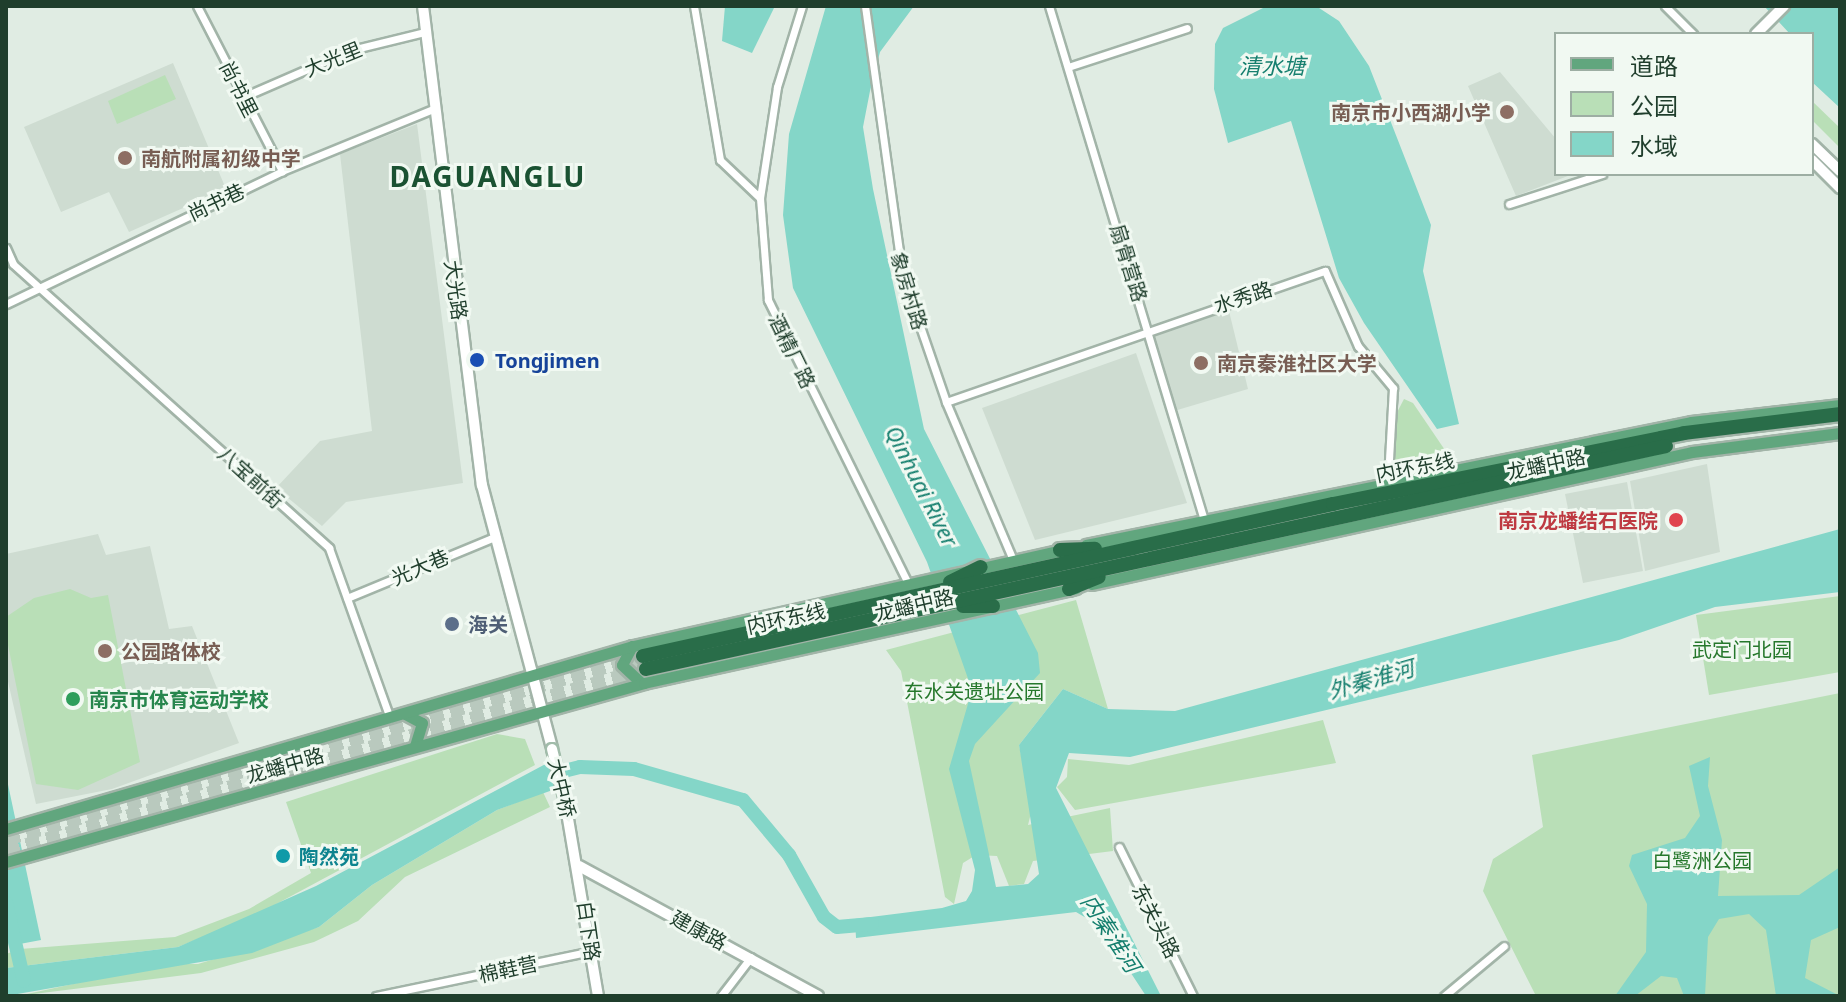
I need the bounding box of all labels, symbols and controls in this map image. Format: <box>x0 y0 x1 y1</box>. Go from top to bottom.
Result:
legend <box>1554 32 1814 176</box>
street label: 大光里 <box>301 37 365 81</box>
text: 道路 <box>1630 49 1678 82</box>
water label: 清水塘 <box>1239 53 1305 79</box>
street label: 尚书里 <box>215 57 263 121</box>
text: 公园 <box>1630 89 1678 122</box>
place label: 南京市小西湖小学 <box>1331 100 1491 124</box>
marker: 南京市小西湖小学 <box>1498 103 1516 121</box>
text: 水域 <box>1630 129 1678 162</box>
place label: 南航附属初级中学 <box>141 146 301 170</box>
marker: 南航附属初级中学 <box>116 149 134 167</box>
district label: DAGUANGLU <box>390 159 586 193</box>
street label: 尚书巷 <box>184 178 248 226</box>
street label: 扇骨营路 <box>1106 221 1152 305</box>
street label: 象房村路 <box>886 249 932 333</box>
street label: 大光路 <box>440 259 472 321</box>
street label: 水秀路 <box>1211 276 1275 318</box>
street label: 酒精厂路 <box>764 310 820 392</box>
place label: Tongjimen <box>495 348 600 372</box>
marker: Tongjimen <box>466 349 488 371</box>
place label: 南京秦淮社区大学 <box>1217 351 1377 375</box>
marker: 南京秦淮社区大学 <box>1192 354 1210 372</box>
water label: Qinhuai River <box>880 421 964 551</box>
street label: 八宝前街 <box>213 441 289 513</box>
street label: 龙蟠中路 <box>1504 444 1588 484</box>
street label: 内环东线 <box>1373 448 1457 486</box>
place label: 南京龙蟠结石医院 <box>1498 508 1658 532</box>
marker: 南京龙蟠结石医院 <box>1665 509 1687 531</box>
street label: 光大巷 <box>388 544 452 590</box>
street label: 龙蟠中路 <box>872 584 956 626</box>
street label: 内环东线 <box>744 598 828 638</box>
place label: 海关 <box>468 612 508 636</box>
marker: 海关 <box>443 615 461 633</box>
park label: 武定门北园 <box>1692 637 1792 661</box>
place label: 公园路体校 <box>121 639 221 663</box>
marker: 公园路体校 <box>96 642 114 660</box>
water label: 外秦淮河 <box>1325 654 1417 704</box>
park label: 东水关遗址公园 <box>904 679 1044 703</box>
place label: 南京市体育运动学校 <box>89 687 269 711</box>
marker: 南京市体育运动学校 <box>64 690 82 708</box>
street label: 龙蟠中路 <box>243 742 327 788</box>
street label: 大中桥 <box>544 756 580 820</box>
place label: 陶然苑 <box>299 844 359 868</box>
marker: 陶然苑 <box>274 847 292 865</box>
park label: 白鹭洲公园 <box>1652 848 1752 872</box>
street label: 东关头路 <box>1127 880 1185 962</box>
water label: 内秦淮河 <box>1076 889 1146 977</box>
street label: 白下路 <box>573 900 605 962</box>
street label: 建康路 <box>667 905 731 955</box>
street label: 棉鞋营 <box>476 951 540 987</box>

